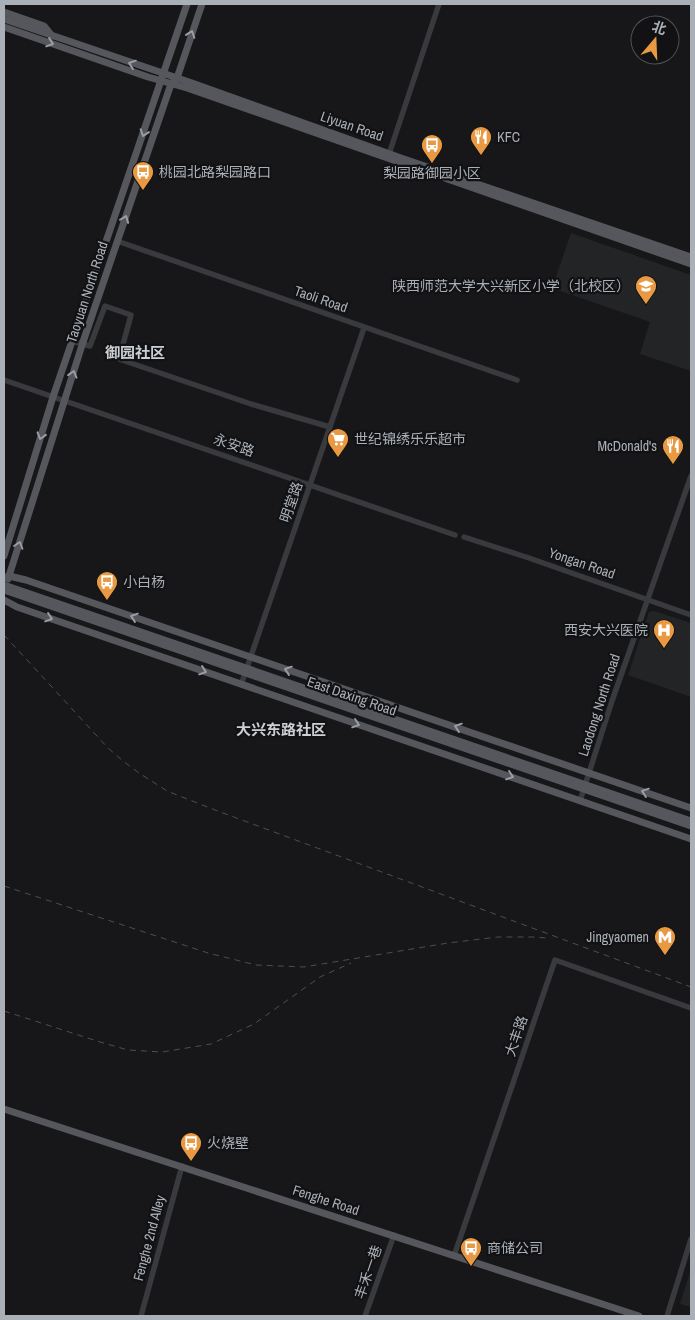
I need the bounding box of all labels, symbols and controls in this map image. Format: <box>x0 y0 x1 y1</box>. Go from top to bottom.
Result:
north arrow <box>630 15 680 65</box>
text: 北 <box>650 17 669 38</box>
one-way arrow <box>186 30 196 39</box>
one-way arrow <box>45 37 54 47</box>
one-way arrow <box>129 59 137 69</box>
street label: Liyuan Road <box>318 107 386 145</box>
restaurant icon: KFC <box>469 125 493 156</box>
one-way arrow <box>140 128 150 137</box>
place label: KFC <box>497 128 520 146</box>
bus stop icon: 梨园路御园小区 <box>420 133 444 164</box>
bus stop icon: 桃园北路梨园路口 <box>131 160 155 191</box>
place label: 桃园北路梨园路口 <box>159 163 271 181</box>
place label: 梨园路御园小区 <box>383 164 481 182</box>
one-way arrow <box>119 216 129 224</box>
street label: Taoyuan North Road <box>62 239 112 345</box>
school or university icon: 陕西师范大学大兴新区小学（北校区） <box>634 274 658 305</box>
place label: 陕西师范大学大兴新区小学（北校区） <box>392 277 630 295</box>
street label: Taoli Road <box>292 282 350 316</box>
district label: 御园社区 <box>105 342 165 363</box>
one-way arrow <box>68 370 78 378</box>
supermarket icon: 世纪锦绣乐乐超市 <box>326 427 350 458</box>
street label: 永安路 <box>211 430 257 460</box>
place label: 世纪锦绣乐乐超市 <box>354 430 466 448</box>
one-way arrow <box>37 431 47 440</box>
restaurant icon: McDonald's <box>661 434 685 465</box>
place label: McDonald's <box>597 437 657 455</box>
street label: 明堂路 <box>276 479 306 525</box>
one-way arrow <box>14 542 24 550</box>
street label: Yongan Road <box>546 543 618 583</box>
bus stop icon: 小白杨 <box>95 570 119 601</box>
place label: 小白杨 <box>123 573 165 591</box>
one-way arrow <box>44 612 53 622</box>
one-way arrow <box>130 613 139 623</box>
hospital icon: 西安大兴医院 <box>652 618 676 649</box>
place label: 西安大兴医院 <box>564 621 648 639</box>
street label: Laodong North Road <box>574 652 624 758</box>
one-way arrow <box>198 666 206 676</box>
one-way arrow <box>284 666 293 676</box>
street label: East Daxing Road <box>305 672 399 720</box>
one-way arrow <box>352 718 360 728</box>
district label: 大兴东路社区 <box>236 719 326 740</box>
one-way arrow <box>455 723 463 733</box>
one-way arrow <box>505 771 514 781</box>
one-way arrow <box>641 787 650 797</box>
metro station icon: Jingyaomen <box>653 925 677 956</box>
place label: Jingyaomen <box>586 928 649 946</box>
street label: 大丰路 <box>501 1013 531 1059</box>
bus stop icon: 火烧壁 <box>179 1131 203 1162</box>
place label: 火烧壁 <box>207 1134 249 1152</box>
street label: Fenghe Road <box>290 1181 362 1219</box>
street label: Fenghe 2nd Alley <box>129 1193 169 1283</box>
bus stop icon: 商储公司 <box>459 1236 483 1267</box>
place label: 商储公司 <box>487 1239 543 1257</box>
street label: 丰禾一巷 <box>350 1243 386 1301</box>

